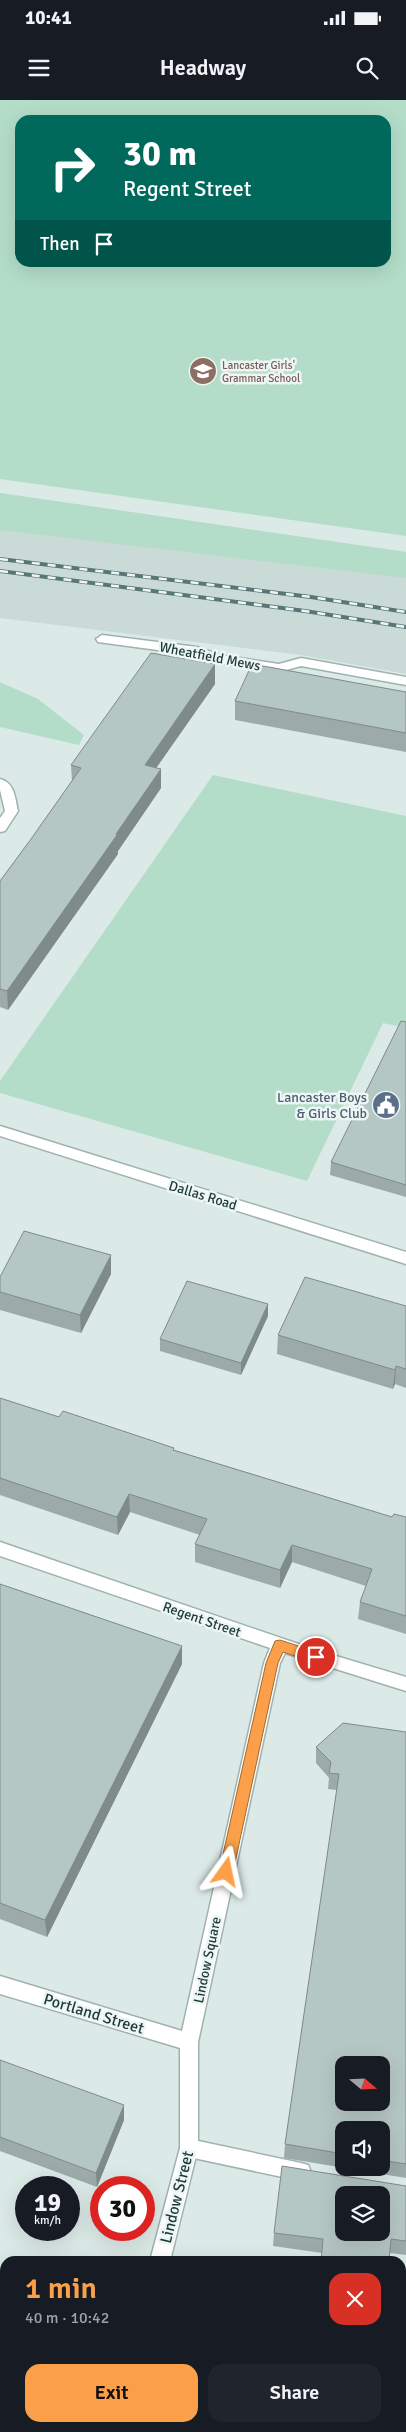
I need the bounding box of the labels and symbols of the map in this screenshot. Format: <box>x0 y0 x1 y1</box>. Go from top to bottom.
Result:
school or university icon: Lancaster Girls' Grammar School <box>188 356 218 386</box>
place label: Lancaster Girls' Grammar School <box>222 359 300 385</box>
street label: Wheatfield Mews <box>158 638 262 675</box>
place label: Lancaster Boys & Girls Club <box>277 1089 367 1122</box>
public building icon: Lancaster Boys & Girls Club <box>371 1090 401 1120</box>
street label: Dallas Road <box>167 1177 239 1214</box>
street label: Regent Street <box>160 1598 243 1641</box>
pin <box>295 1636 337 1678</box>
position arrow <box>199 1845 251 1897</box>
street label: Lindow Square <box>190 1915 225 2005</box>
street label: Portland Street <box>41 1989 147 2039</box>
north arrow <box>335 2056 390 2111</box>
street label: Lindow Street <box>156 2149 198 2246</box>
speed limit sign: 30 <box>90 2176 155 2241</box>

